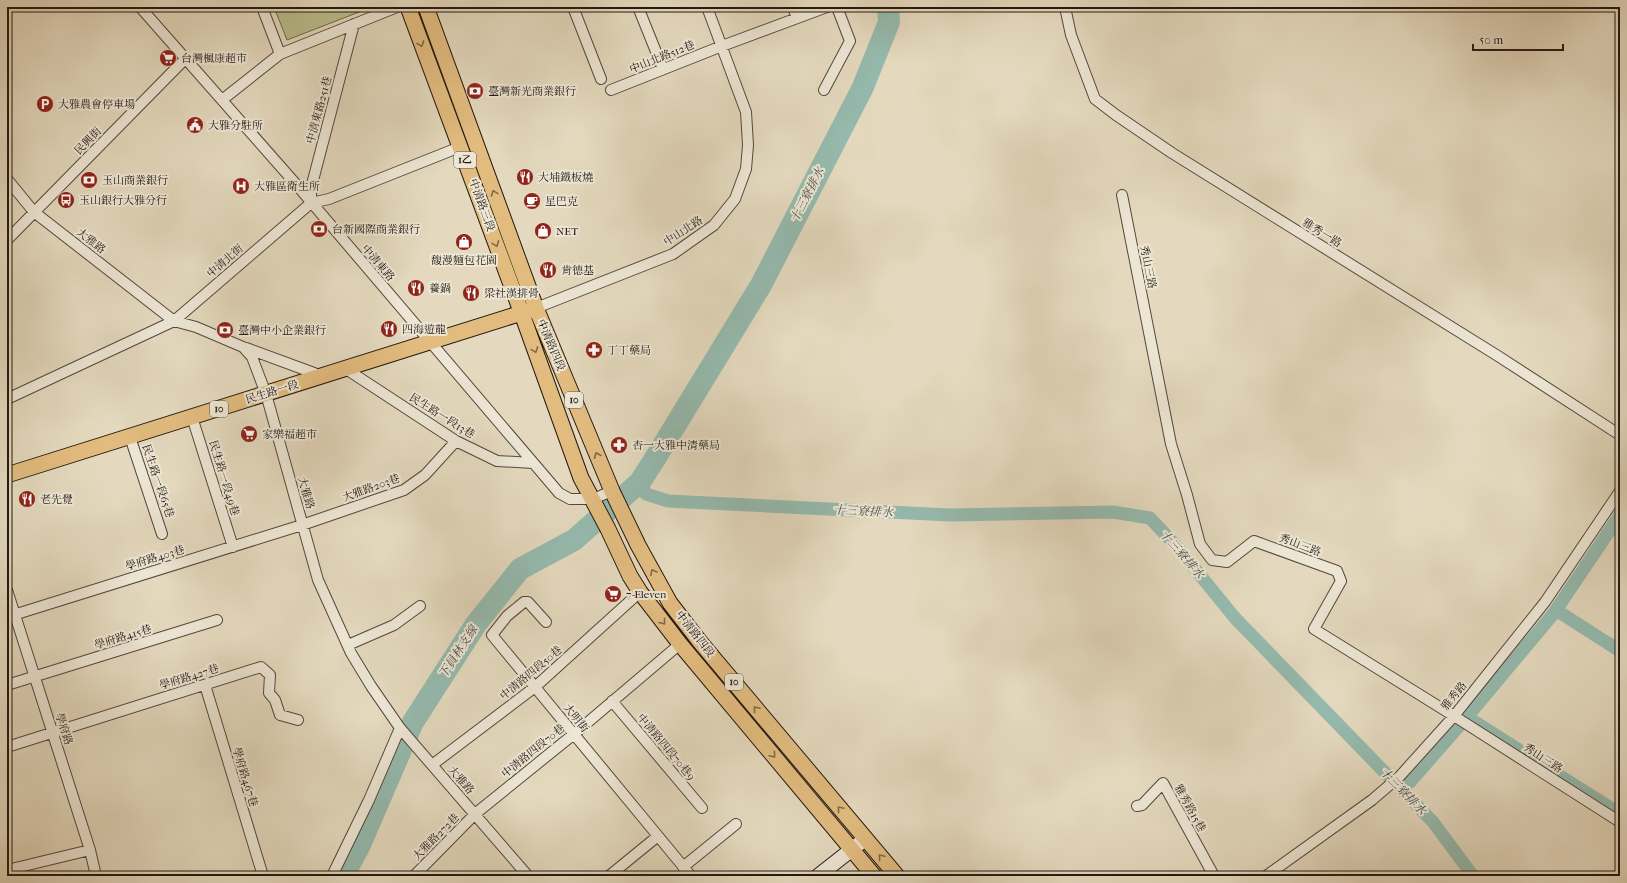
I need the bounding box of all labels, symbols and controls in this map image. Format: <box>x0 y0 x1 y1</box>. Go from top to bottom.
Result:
scale bar <box>1473 26 1563 52</box>
text: 50 m <box>1479 33 1503 47</box>
street label: 中山北路512巷 <box>627 38 697 76</box>
one-way arrow <box>417 40 425 47</box>
supermarket icon: 台灣楓康超市 <box>158 48 178 68</box>
place label: 台灣楓康超市 <box>181 52 247 65</box>
street label: 中清東路251巷 <box>304 75 334 145</box>
bank icon: 臺灣新光商業銀行 <box>465 81 485 101</box>
place label: 臺灣新光商業銀行 <box>488 85 576 98</box>
parking icon: 大雅農會停車場 <box>35 94 55 114</box>
place label: 大雅農會停車場 <box>58 98 135 111</box>
public building icon: 大雅分駐所 <box>185 115 205 135</box>
place label: 大雅分駐所 <box>208 119 263 132</box>
street label: 民興街 <box>72 125 104 157</box>
road number: 1乙 <box>454 152 476 168</box>
water label: 十三寮排水 <box>787 164 827 225</box>
restaurant icon: 大埔鐵板燒 <box>515 167 535 187</box>
bank icon: 玉山商業銀行 <box>79 170 99 190</box>
place label: 大埔鐵板燒 <box>538 171 593 184</box>
place label: 玉山商業銀行 <box>102 174 168 187</box>
hospital icon: 大雅區衛生所 <box>231 176 251 196</box>
street label: 中清路三段 <box>466 177 498 233</box>
place label: 大雅區衛生所 <box>254 180 320 193</box>
one-way arrow <box>491 189 499 196</box>
bus stop icon: 玉山銀行大雅分行 <box>56 190 76 210</box>
cafe icon: 星巴克 <box>522 191 542 211</box>
place label: 玉山銀行大雅分行 <box>79 194 167 207</box>
place label: 星巴克 <box>545 195 578 208</box>
street label: 中山北路 <box>661 214 705 248</box>
street label: 雅秀一路 <box>1300 216 1344 250</box>
bank icon: 台新國際商業銀行 <box>309 219 329 239</box>
shop icon: NET <box>533 221 553 241</box>
place label: 台新國際商業銀行 <box>332 223 420 236</box>
place label: NET <box>556 225 579 238</box>
street label: 大雅路 <box>74 226 108 256</box>
shop icon: 馥漫麵包花園 <box>454 232 474 252</box>
one-way arrow <box>492 240 500 247</box>
street label: 中清北街 <box>204 242 246 280</box>
street label: 中清東路 <box>359 242 397 284</box>
street label: 秀山三路 <box>1137 244 1159 290</box>
place label: 馥漫麵包花園 <box>431 254 497 267</box>
restaurant icon: 肯德基 <box>538 260 558 280</box>
place label: 肯德基 <box>561 264 594 277</box>
restaurant icon: 養鍋 <box>406 278 426 298</box>
place label: 養鍋 <box>429 282 451 295</box>
restaurant icon: 梁社漢排骨 <box>461 283 481 303</box>
place label: 梁社漢排骨 <box>484 287 539 300</box>
street label: 中清路四段 <box>534 317 568 373</box>
restaurant icon: 四海遊龍 <box>379 319 399 339</box>
bank icon: 臺灣中小企業銀行 <box>215 320 235 340</box>
place label: 四海遊龍 <box>402 323 446 336</box>
place label: 臺灣中小企業銀行 <box>238 324 326 337</box>
pharmacy icon: 丁丁藥局 <box>584 340 604 360</box>
place label: 丁丁藥局 <box>607 344 651 357</box>
one-way arrow <box>531 347 539 354</box>
street label: 民生路一段 <box>244 378 300 406</box>
street label: 民生路一段13巷 <box>407 391 477 441</box>
road number: 10 <box>565 392 583 408</box>
road number: 10 <box>210 401 228 417</box>
supermarket icon: 家樂福超市 <box>239 424 259 444</box>
place label: 家樂福超市 <box>262 428 317 441</box>
pharmacy icon: 杏一大雅中清藥局 <box>609 435 629 455</box>
street label: 民生路一段49巷 <box>206 439 242 517</box>
place label: 杏一大雅中清藥局 <box>632 439 720 452</box>
street label: 民生路一段65巷 <box>139 443 177 519</box>
one-way arrow <box>594 451 602 459</box>
street label: 大雅路203巷 <box>340 472 402 504</box>
street label: 大雅路 <box>295 475 317 511</box>
restaurant icon: 老先覺 <box>17 489 37 509</box>
place label: 老先覺 <box>40 493 73 506</box>
water label: 十三寮排水 <box>833 502 894 520</box>
water label: 十三寮排水 <box>1157 527 1208 582</box>
street label: 秀山三路 <box>1277 531 1323 559</box>
street label: 學府路403巷 <box>124 543 186 573</box>
one-way arrow <box>651 569 658 576</box>
supermarket icon: 7-Eleven <box>603 584 623 604</box>
place label: 7-Eleven <box>626 588 667 601</box>
street label: 中清路四段 <box>673 608 717 660</box>
one-way arrow <box>659 618 666 625</box>
water label: 下員林支線 <box>436 621 481 681</box>
street label: 學府路415巷 <box>93 622 153 652</box>
street label: 中清路四段50巷 <box>497 643 565 703</box>
street label: 學府路427巷 <box>158 662 220 692</box>
road number: 10 <box>725 674 743 690</box>
street label: 雅秀路 <box>1439 679 1469 713</box>
street label: 大明街 <box>561 701 591 735</box>
one-way arrow <box>754 706 761 714</box>
street label: 學府路 <box>53 711 75 747</box>
street label: 中清路四段70巷9 <box>634 711 698 783</box>
street label: 中清路四段70巷 <box>499 722 567 780</box>
street label: 秀山三路 <box>1521 741 1565 775</box>
street label: 學府路467巷 <box>230 746 260 808</box>
one-way arrow <box>768 750 775 758</box>
street label: 大雅路 <box>445 763 477 797</box>
water label: 十三寮排水 <box>1377 765 1430 818</box>
street label: 雅秀路15巷 <box>1172 782 1208 834</box>
one-way arrow <box>838 806 845 813</box>
street label: 大雅路272巷 <box>410 811 462 863</box>
one-way arrow <box>879 855 886 862</box>

